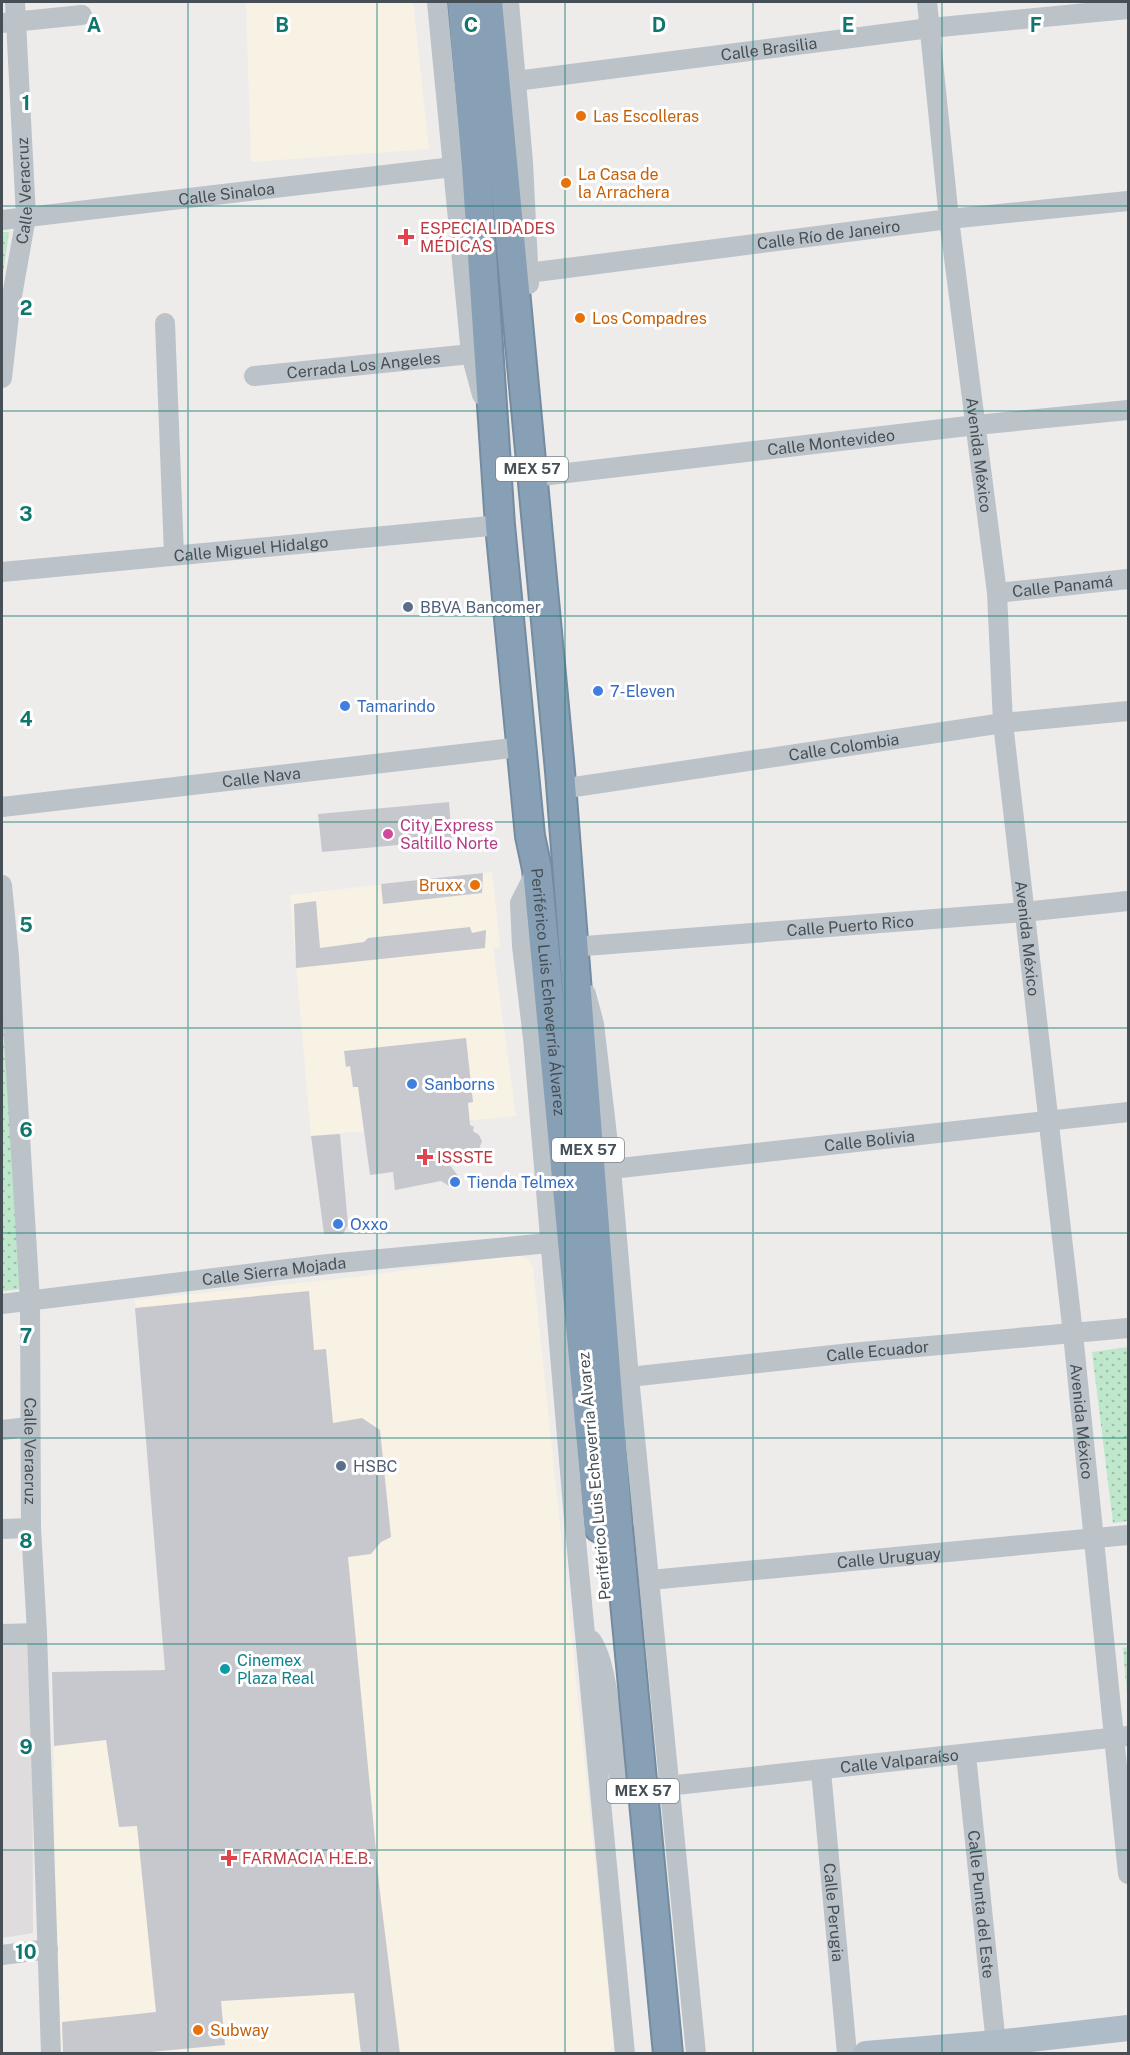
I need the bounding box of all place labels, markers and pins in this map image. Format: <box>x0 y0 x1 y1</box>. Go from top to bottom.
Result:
place label: Las Escolleras <box>593 107 699 126</box>
marker: Las Escolleras <box>574 109 588 123</box>
place label: La Casa de la Arrachera <box>578 165 670 202</box>
marker: La Casa de la Arrachera <box>559 176 573 190</box>
place label: ESPECIALIDADES MÉDICAS <box>420 219 555 256</box>
marker: ESPECIALIDADES MÉDICAS <box>397 228 415 246</box>
place label: Los Compadres <box>592 309 707 328</box>
marker: Los Compadres <box>573 311 587 325</box>
place label: BBVA Bancomer <box>420 598 541 617</box>
marker: BBVA Bancomer <box>401 600 415 614</box>
place label: 7-Eleven <box>610 682 675 701</box>
marker: 7-Eleven <box>591 684 605 698</box>
place label: Tamarindo <box>357 697 435 716</box>
marker: Tamarindo <box>338 699 352 713</box>
place label: City Express Saltillo Norte <box>400 816 498 853</box>
marker: City Express Saltillo Norte <box>381 827 395 841</box>
place label: Bruxx <box>419 876 463 895</box>
marker: Bruxx <box>468 878 482 892</box>
place label: Sanborns <box>424 1075 495 1094</box>
marker: Sanborns <box>405 1077 419 1091</box>
place label: ISSSTE <box>437 1148 493 1167</box>
marker: ISSSTE <box>418 1150 432 1164</box>
place label: Tienda Telmex <box>467 1173 575 1192</box>
marker: Tienda Telmex <box>448 1175 462 1189</box>
place label: Oxxo <box>350 1215 388 1234</box>
marker: Oxxo <box>331 1217 345 1231</box>
place label: HSBC <box>353 1457 398 1476</box>
marker: HSBC <box>334 1459 348 1473</box>
place label: Cinemex Plaza Real <box>237 1651 315 1688</box>
marker: Cinemex Plaza Real <box>218 1662 232 1676</box>
marker: FARMACIA H.E.B. <box>220 1849 238 1867</box>
place label: FARMACIA H.E.B. <box>242 1849 372 1868</box>
place label: Subway <box>210 2021 269 2040</box>
marker: Subway <box>191 2023 205 2037</box>

